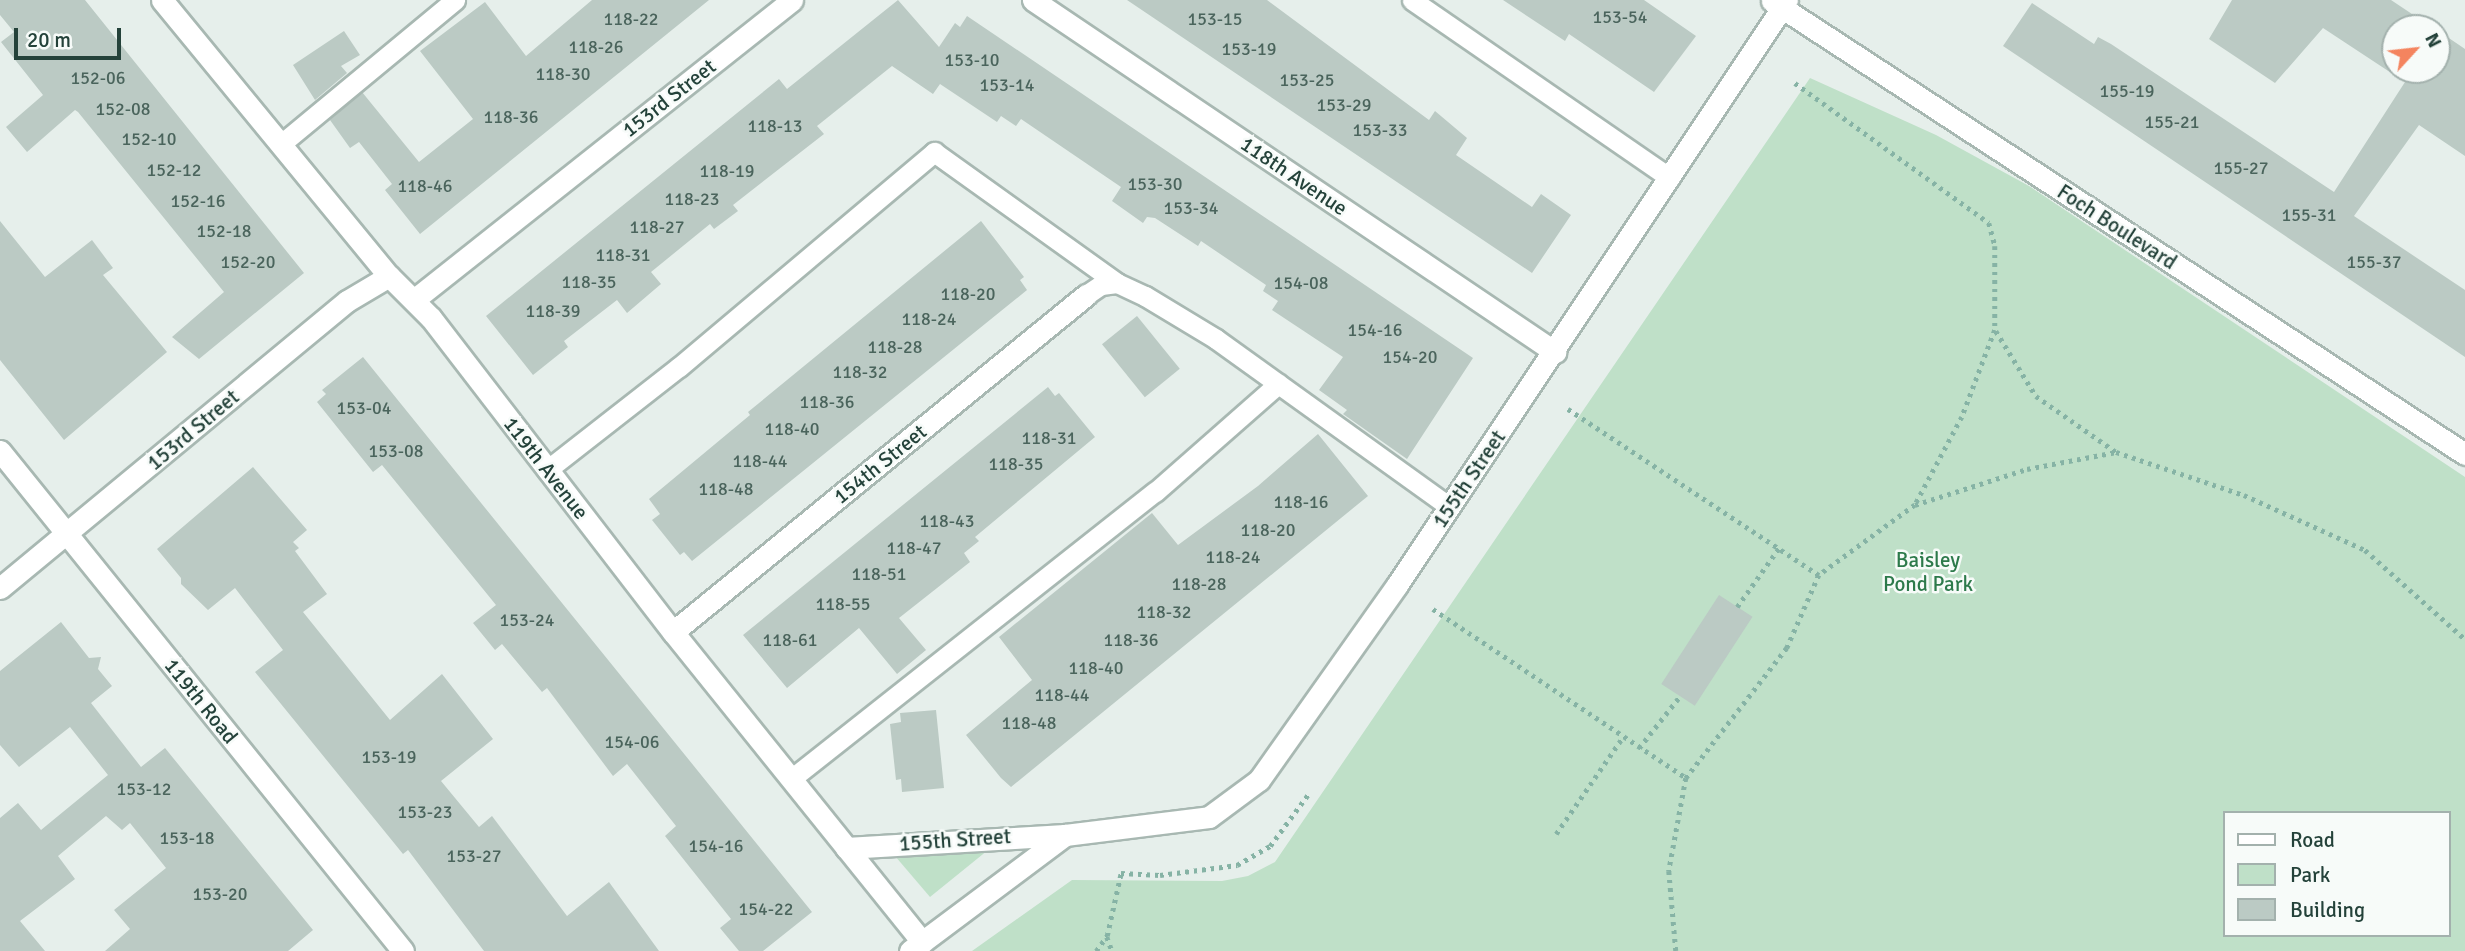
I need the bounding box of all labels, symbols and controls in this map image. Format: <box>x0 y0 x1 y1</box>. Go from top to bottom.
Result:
house number: 153-54 <box>1593 6 1647 28</box>
house number: 118-22 <box>604 8 658 30</box>
house number: 153-15 <box>1188 8 1242 30</box>
scale bar <box>18 14 124 58</box>
north arrow <box>2381 14 2451 84</box>
text: 20 m <box>27 27 71 53</box>
text: N <box>2419 29 2447 52</box>
house number: 118-26 <box>569 36 623 58</box>
house number: 153-19 <box>1222 38 1276 60</box>
house number: 153-10 <box>945 49 999 71</box>
street label: 153rd Street <box>617 54 721 142</box>
house number: 118-30 <box>536 63 590 85</box>
house number: 152-06 <box>71 67 125 89</box>
house number: 153-25 <box>1280 69 1334 91</box>
house number: 153-14 <box>980 74 1034 96</box>
house number: 155-19 <box>2100 80 2154 102</box>
house number: 153-29 <box>1317 94 1371 116</box>
house number: 152-08 <box>96 98 150 120</box>
house number: 118-36 <box>484 106 538 128</box>
house number: 155-21 <box>2145 111 2199 133</box>
house number: 118-13 <box>748 115 802 137</box>
house number: 153-33 <box>1353 119 1407 141</box>
house number: 152-10 <box>122 128 176 150</box>
street label: 118th Avenue <box>1236 131 1352 221</box>
house number: 155-27 <box>2214 157 2268 179</box>
house number: 152-12 <box>147 159 201 181</box>
house number: 118-19 <box>700 160 754 182</box>
house number: 153-30 <box>1128 173 1182 195</box>
house number: 118-46 <box>398 175 452 197</box>
street label: Foch Boulevard <box>2053 179 2181 275</box>
house number: 118-23 <box>665 188 719 210</box>
house number: 152-16 <box>171 190 225 212</box>
house number: 153-34 <box>1164 197 1218 219</box>
house number: 155-31 <box>2282 204 2336 226</box>
house number: 118-27 <box>630 216 684 238</box>
house number: 152-18 <box>197 220 251 242</box>
house number: 118-31 <box>596 244 650 266</box>
house number: 152-20 <box>221 251 275 273</box>
house number: 155-37 <box>2347 251 2401 273</box>
house number: 118-35 <box>562 271 616 293</box>
house number: 154-08 <box>1274 272 1328 294</box>
house number: 118-20 <box>941 283 995 305</box>
house number: 118-39 <box>526 300 580 322</box>
house number: 118-24 <box>902 308 956 330</box>
house number: 154-16 <box>1348 319 1402 341</box>
house number: 118-28 <box>868 336 922 358</box>
house number: 154-20 <box>1383 346 1437 368</box>
house number: 118-32 <box>833 361 887 383</box>
street label: 153rd Street <box>142 384 244 476</box>
house number: 118-36 <box>800 391 854 413</box>
house number: 153-04 <box>337 397 391 419</box>
street label: 119th Avenue <box>498 412 594 524</box>
house number: 118-40 <box>765 418 819 440</box>
street label: 154th Street <box>828 419 932 509</box>
street label: 155th Street <box>1427 425 1511 533</box>
house number: 118-31 <box>1022 427 1076 449</box>
house number: 153-08 <box>369 440 423 462</box>
house number: 118-44 <box>733 450 787 472</box>
house number: 118-35 <box>989 453 1043 475</box>
house number: 118-48 <box>699 478 753 500</box>
house number: 118-16 <box>1274 491 1328 513</box>
house number: 118-43 <box>920 510 974 532</box>
house number: 118-20 <box>1241 519 1295 541</box>
house number: 118-47 <box>887 537 941 559</box>
house number: 118-24 <box>1206 546 1260 568</box>
park label: Baisley Pond Park <box>1883 547 1973 597</box>
house number: 118-51 <box>852 563 906 585</box>
house number: 118-28 <box>1172 573 1226 595</box>
house number: 118-55 <box>816 593 870 615</box>
house number: 118-32 <box>1137 601 1191 623</box>
house number: 153-24 <box>500 609 554 631</box>
house number: 118-61 <box>763 629 817 651</box>
house number: 118-36 <box>1104 629 1158 651</box>
street label: 119th Road <box>159 653 243 749</box>
house number: 118-40 <box>1069 657 1123 679</box>
house number: 118-44 <box>1035 684 1089 706</box>
house number: 118-48 <box>1002 712 1056 734</box>
house number: 154-06 <box>605 731 659 753</box>
house number: 153-19 <box>362 746 416 768</box>
house number: 153-12 <box>117 778 171 800</box>
house number: 153-23 <box>398 801 452 823</box>
legend <box>2224 811 2451 937</box>
street label: 155th Street <box>898 824 1012 856</box>
house number: 153-18 <box>160 827 214 849</box>
text: Road <box>2290 827 2335 853</box>
house number: 154-16 <box>689 835 743 857</box>
house number: 153-27 <box>447 845 501 867</box>
text: Park <box>2290 862 2330 888</box>
house number: 153-20 <box>193 883 247 905</box>
text: Building <box>2290 897 2365 923</box>
house number: 154-22 <box>739 898 793 920</box>

